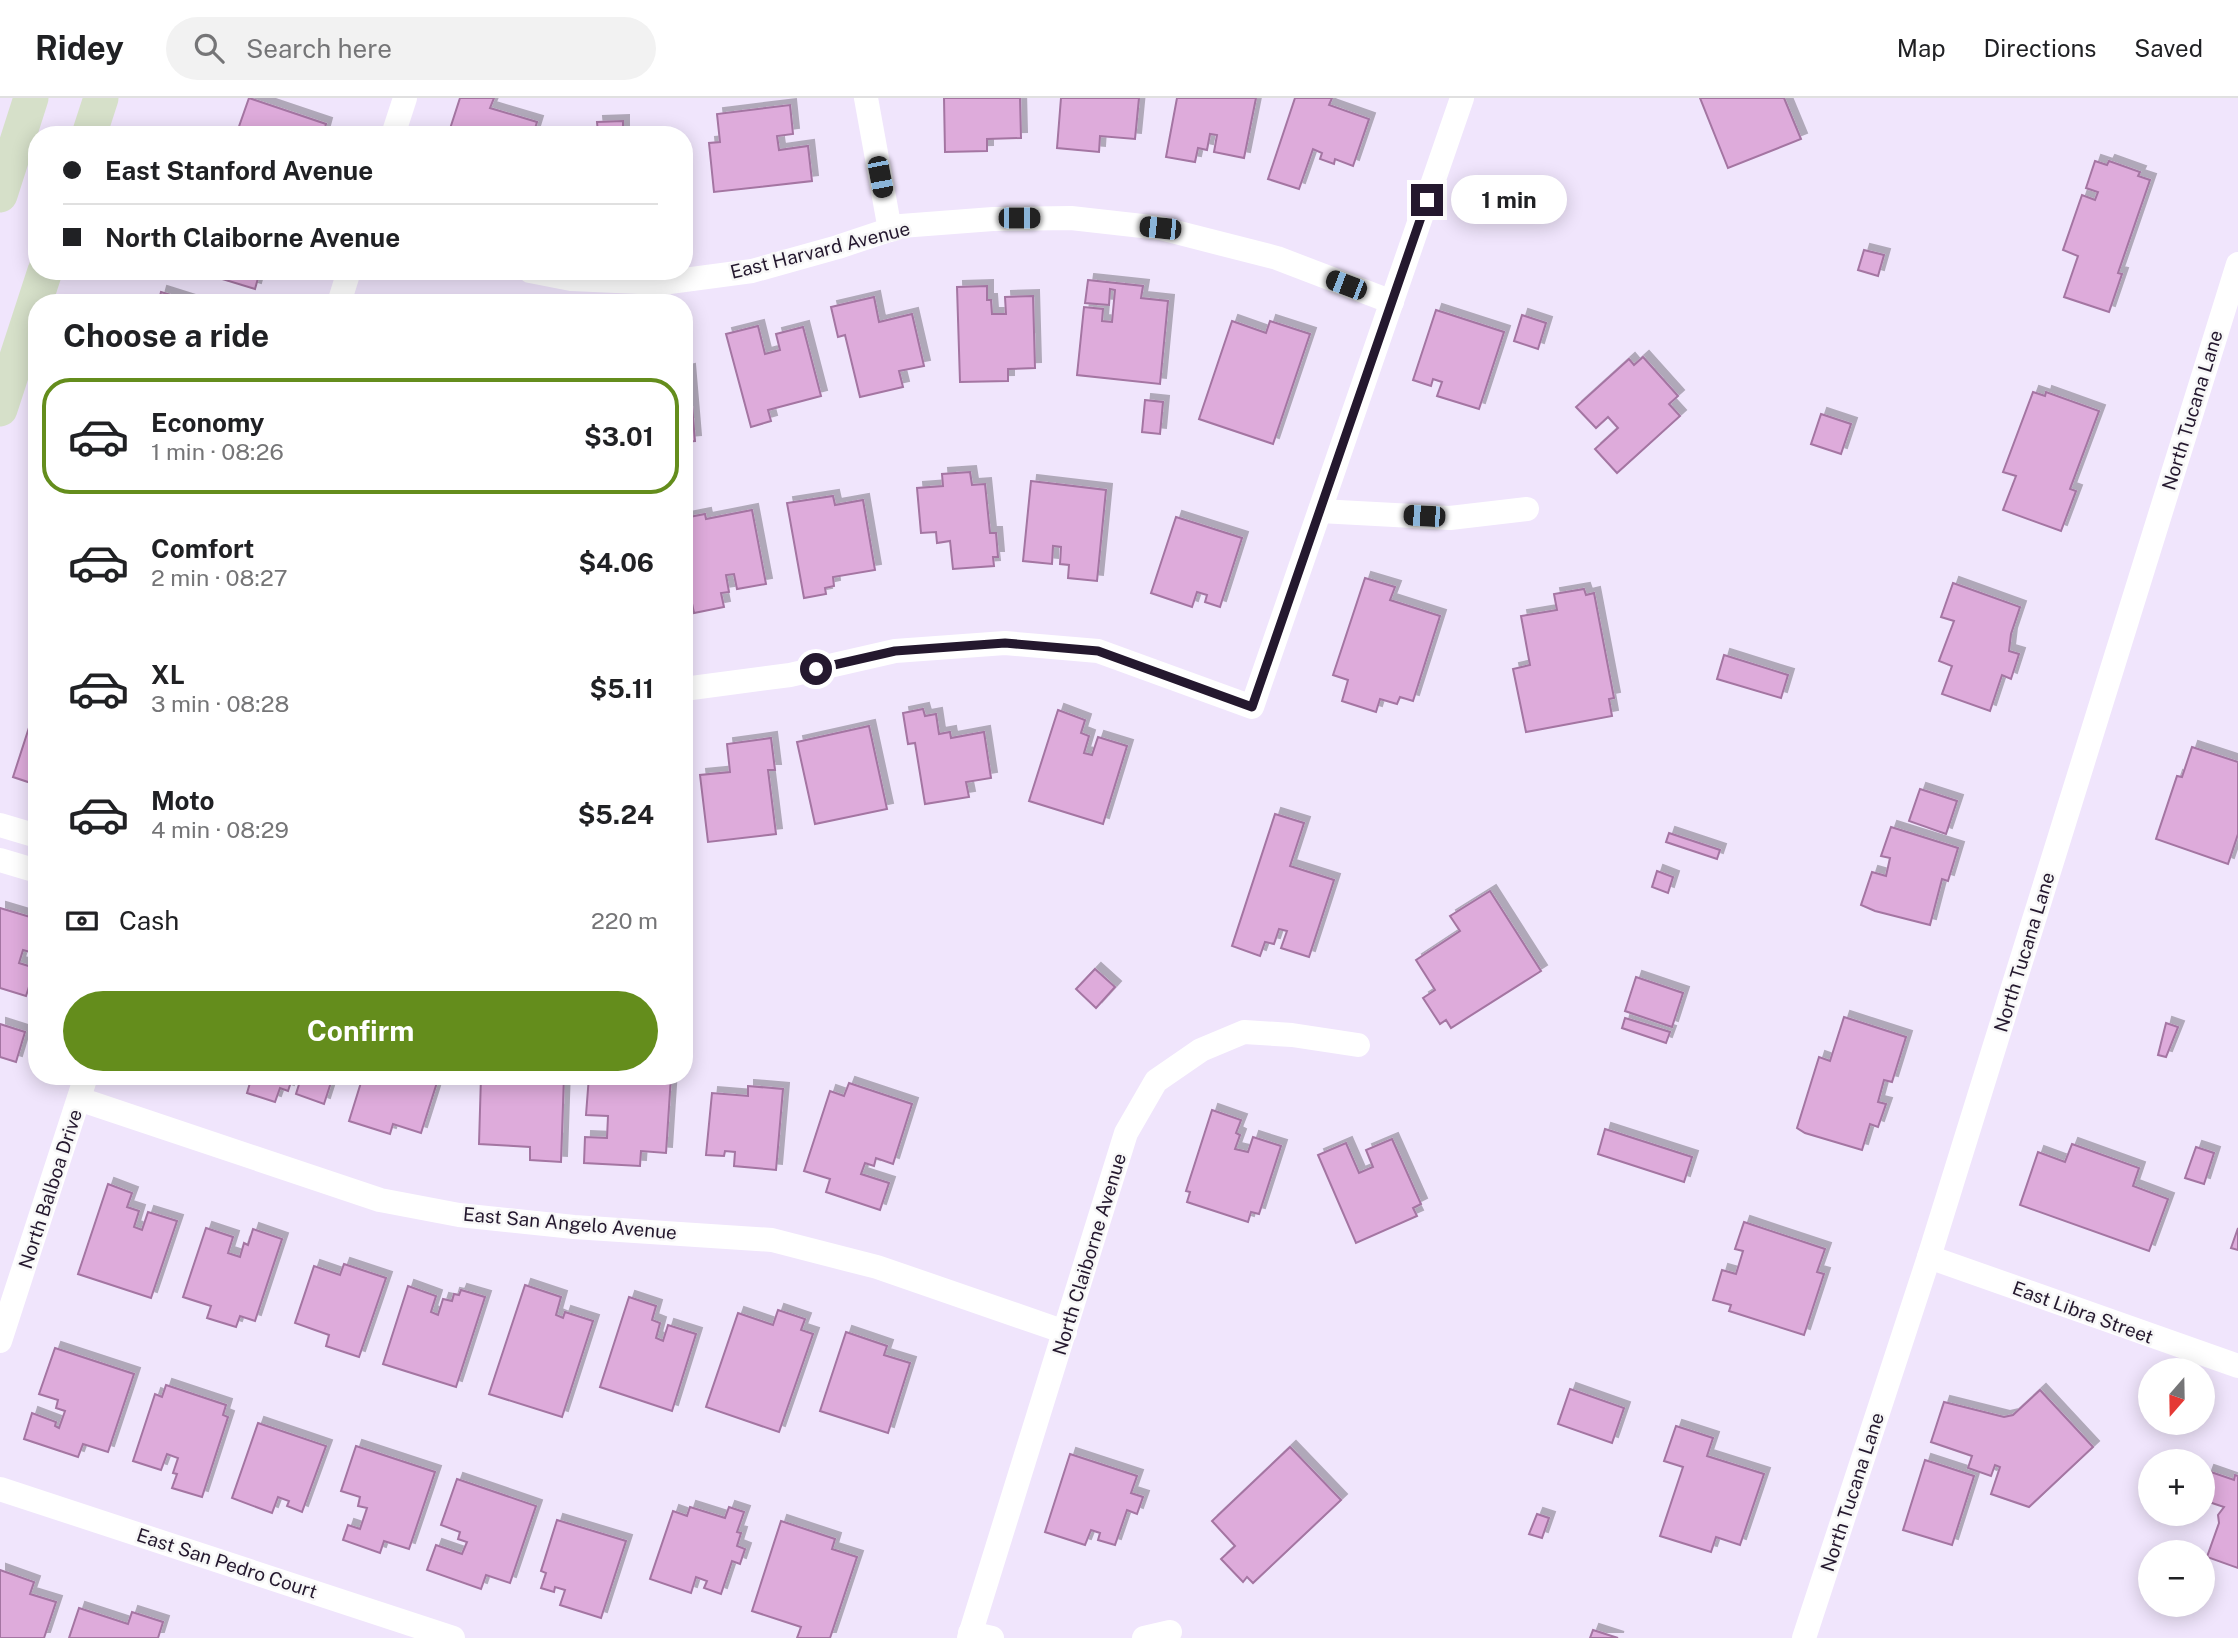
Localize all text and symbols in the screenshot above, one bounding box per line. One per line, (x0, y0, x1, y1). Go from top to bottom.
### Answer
search box (166, 17, 656, 80)
text: Ridey (35, 29, 124, 67)
icon: search (190, 29, 228, 67)
text: Search here (246, 33, 392, 64)
text: Map (1897, 34, 1946, 62)
text: Directions (1984, 34, 2096, 62)
text: Saved (2134, 34, 2203, 62)
car (866, 154, 895, 200)
text: East Stanford Avenue (105, 155, 373, 186)
callout: 1 min (1452, 176, 1567, 224)
route end (1411, 184, 1443, 216)
text: 1 min (1481, 186, 1537, 213)
car (999, 208, 1041, 229)
car (1139, 215, 1182, 241)
street label: East Harvard Avenue (728, 217, 912, 283)
text: North Claiborne Avenue (105, 222, 400, 253)
car (1323, 268, 1370, 302)
text: Choose a ride (63, 317, 269, 354)
street label: North Tucana Lane (2157, 327, 2227, 493)
icon: car (67, 405, 130, 468)
text: Economy (151, 407, 264, 438)
text: $3.01 (584, 421, 654, 452)
text: 1 min · 08:26 (151, 438, 284, 465)
car (1403, 504, 1446, 528)
icon: car (67, 531, 130, 594)
text: Comfort (151, 533, 254, 564)
text: $4.06 (578, 547, 654, 578)
text: 2 min · 08:27 (151, 564, 288, 591)
route start (800, 653, 832, 685)
icon: car (67, 657, 130, 720)
text: XL (151, 659, 185, 690)
text: $5.11 (589, 673, 654, 704)
text: 3 min · 08:28 (151, 690, 289, 717)
icon: car (67, 783, 130, 846)
text: Moto (151, 785, 214, 816)
text: $5.24 (578, 799, 654, 830)
text: 4 min · 08:29 (151, 816, 289, 843)
street label: North Tucana Lane (1989, 869, 2059, 1035)
icon: cash (63, 902, 101, 940)
text: Cash (119, 905, 179, 936)
text: 220 m (591, 907, 658, 934)
button: Confirm (63, 991, 658, 1071)
street label: North Balboa Drive (14, 1106, 86, 1272)
street label: North Claiborne Avenue (1048, 1150, 1130, 1358)
street label: East San Angelo Avenue (462, 1203, 678, 1243)
street label: East Libra Street (2010, 1276, 2156, 1348)
north arrow (2138, 1358, 2216, 1435)
map controls (2138, 1358, 2215, 1617)
street label: North Tucana Lane (1816, 1410, 1888, 1574)
button: + (2138, 1449, 2215, 1526)
street label: East San Pedro Court (134, 1523, 320, 1603)
button: − (2138, 1540, 2215, 1617)

